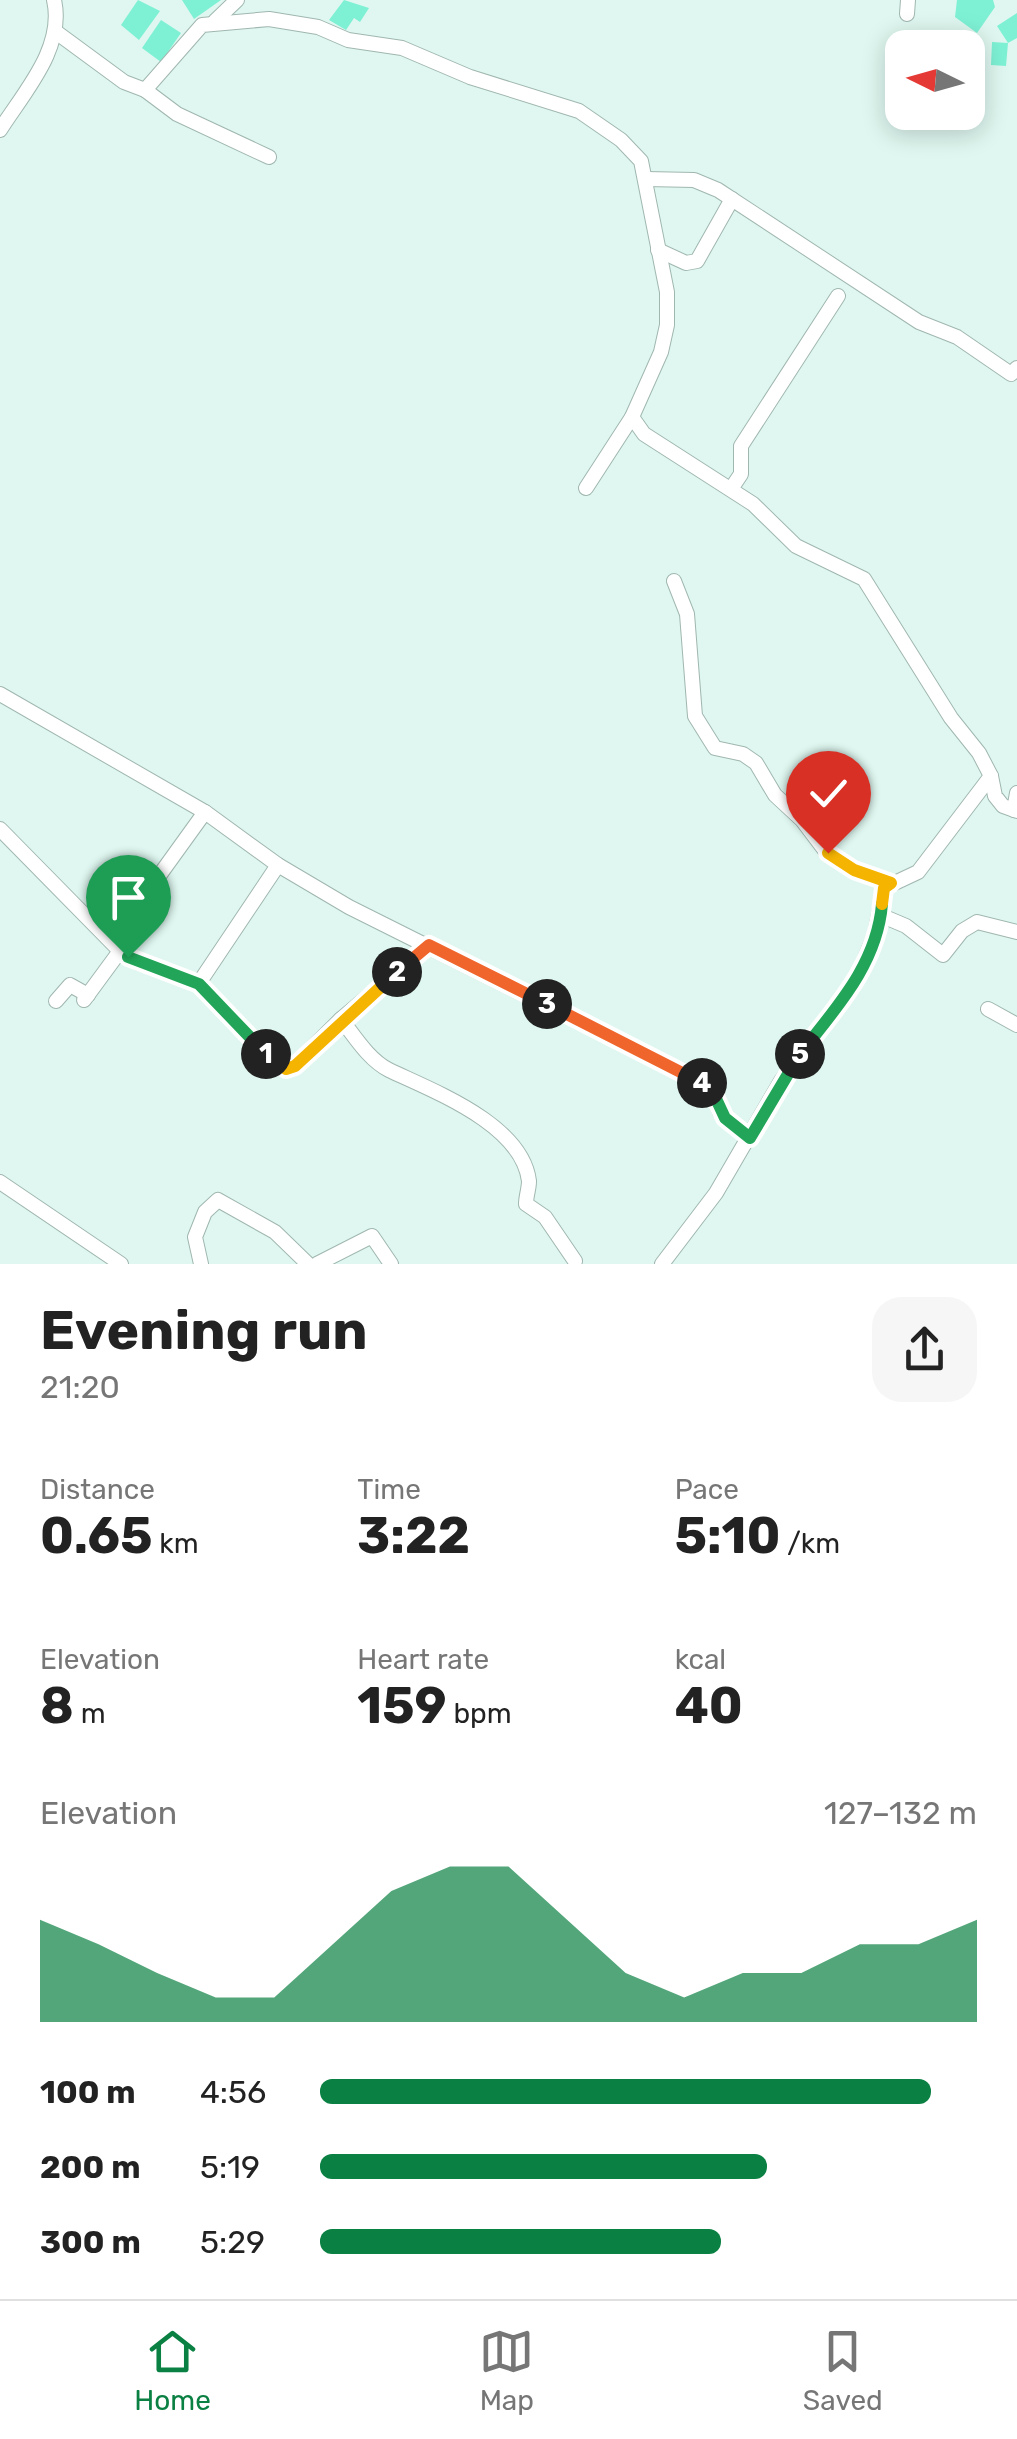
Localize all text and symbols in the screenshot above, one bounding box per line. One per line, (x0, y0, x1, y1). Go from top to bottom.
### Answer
north arrow (885, 30, 985, 130)
map controls (885, 30, 985, 130)
pin (786, 751, 871, 854)
icon: check (801, 766, 856, 821)
pin (86, 855, 171, 958)
icon: arrive (101, 870, 156, 925)
pin: 2 (372, 947, 422, 997)
text: 2 (388, 955, 406, 988)
pin: 3 (522, 979, 572, 1029)
text: 3 (538, 987, 556, 1020)
pin: 1 (241, 1029, 291, 1079)
pin: 5 (775, 1029, 825, 1079)
text: 1 (259, 1037, 273, 1070)
text: 5 (791, 1037, 809, 1070)
pin: 4 (677, 1058, 727, 1108)
text: 4 (692, 1066, 712, 1099)
button: share (872, 1297, 977, 1402)
text: Evening run (40, 1298, 368, 1363)
text: 21:20 (40, 1368, 120, 1406)
text: Distance (40, 1473, 155, 1506)
text: Time (357, 1473, 421, 1506)
text: Pace (675, 1473, 739, 1506)
text: 0.65 (40, 1506, 152, 1566)
text: 3:22 (357, 1506, 470, 1566)
text: 5:10 (675, 1506, 780, 1566)
text: km (152, 1527, 199, 1560)
text: /km (780, 1527, 840, 1560)
text: Elevation (40, 1643, 160, 1676)
text: Heart rate (357, 1643, 489, 1676)
text: kcal (675, 1643, 726, 1676)
text: 8 (40, 1676, 74, 1736)
text: 159 (357, 1676, 447, 1736)
text: 40 (675, 1676, 743, 1736)
text: m (74, 1697, 106, 1730)
text: bpm (447, 1697, 512, 1730)
text: Elevation (40, 1794, 177, 1832)
text: 127–132 m (824, 1794, 977, 1832)
text: 100 m (40, 2073, 136, 2111)
text: 4:56 (200, 2073, 266, 2111)
text: 200 m (40, 2148, 140, 2186)
text: 5:19 (200, 2148, 260, 2186)
text: 300 m (40, 2223, 141, 2261)
text: 5:29 (200, 2223, 265, 2261)
tab: Home (134, 2324, 211, 2417)
tab: Map (479, 2324, 534, 2417)
tab: Saved (803, 2324, 883, 2417)

